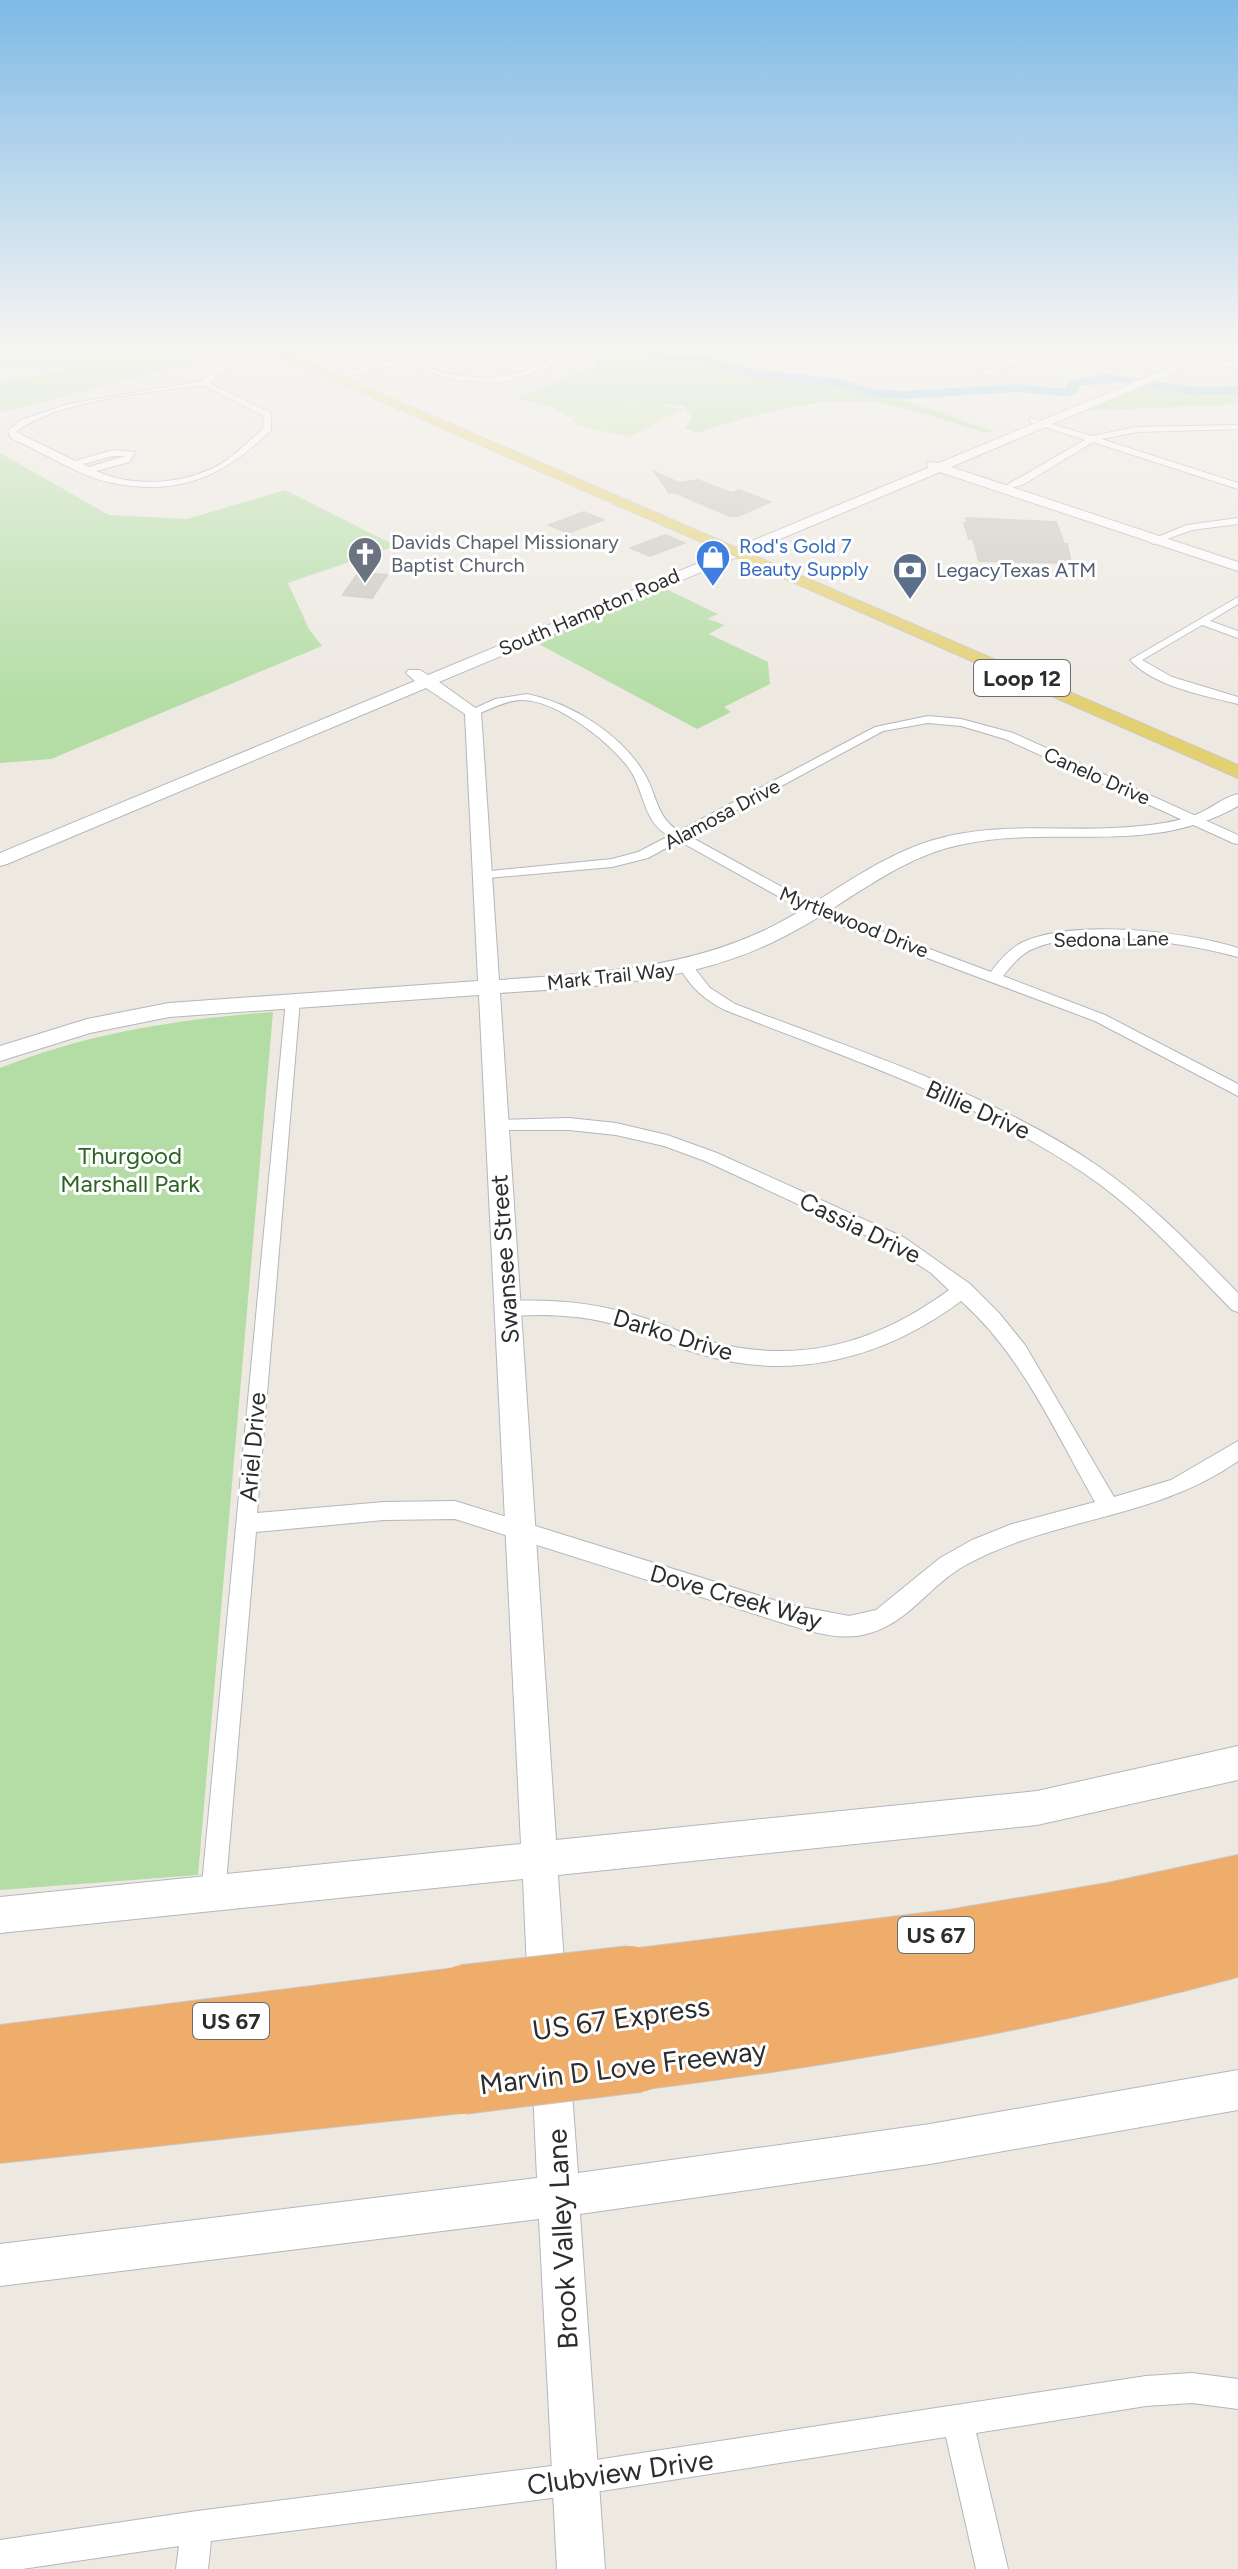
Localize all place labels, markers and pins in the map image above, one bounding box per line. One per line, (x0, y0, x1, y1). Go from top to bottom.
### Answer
place label: Davids Chapel Missionary Baptist Church (391, 530, 619, 577)
place label: Rod's Gold 7 Beauty Supply (739, 534, 869, 581)
church icon: Davids Chapel Missionary Baptist Church (346, 535, 384, 585)
shop icon: Rod's Gold 7 Beauty Supply (694, 538, 732, 588)
bank icon: LegacyTexas ATM (891, 551, 929, 601)
place label: LegacyTexas ATM (936, 558, 1096, 582)

